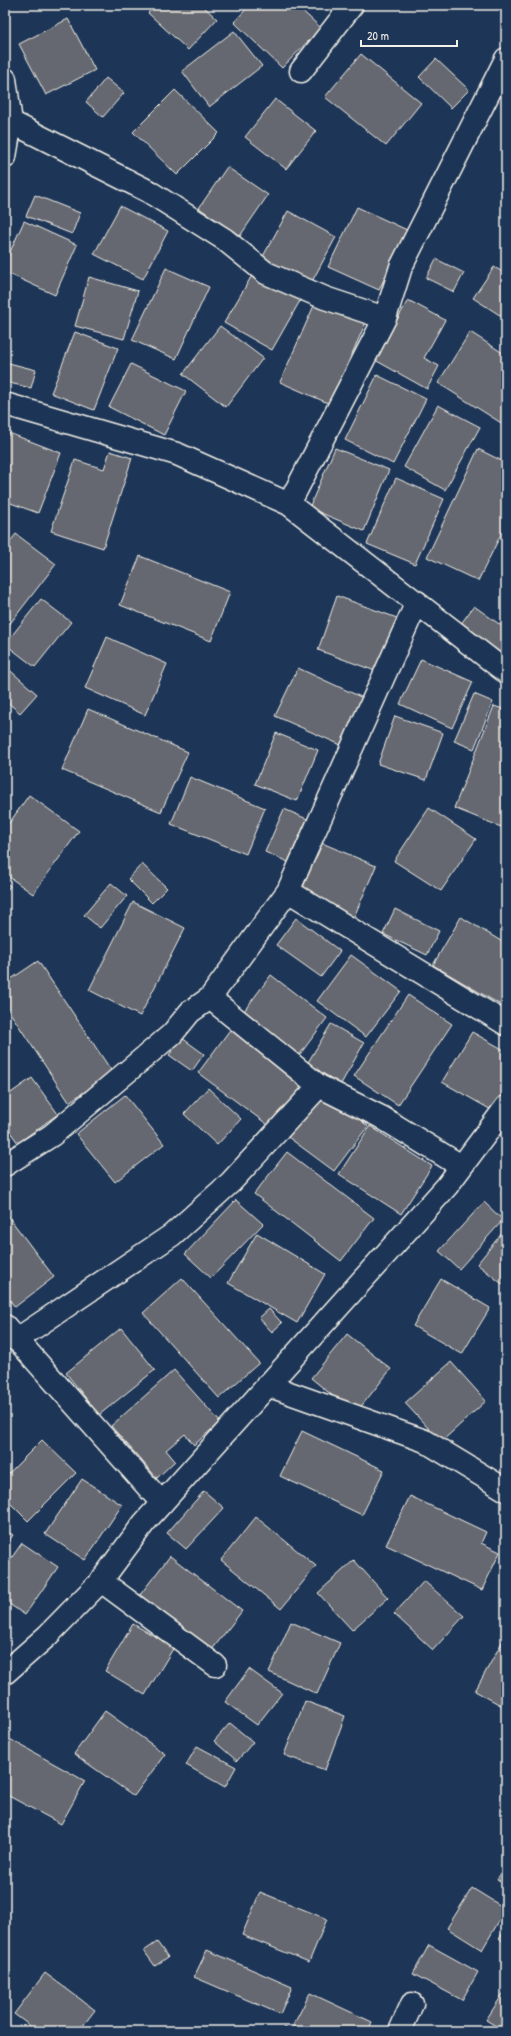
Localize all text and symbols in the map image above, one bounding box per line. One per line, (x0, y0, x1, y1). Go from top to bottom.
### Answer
scale bar (361, 22, 457, 48)
text: 20 m (367, 27, 389, 44)

